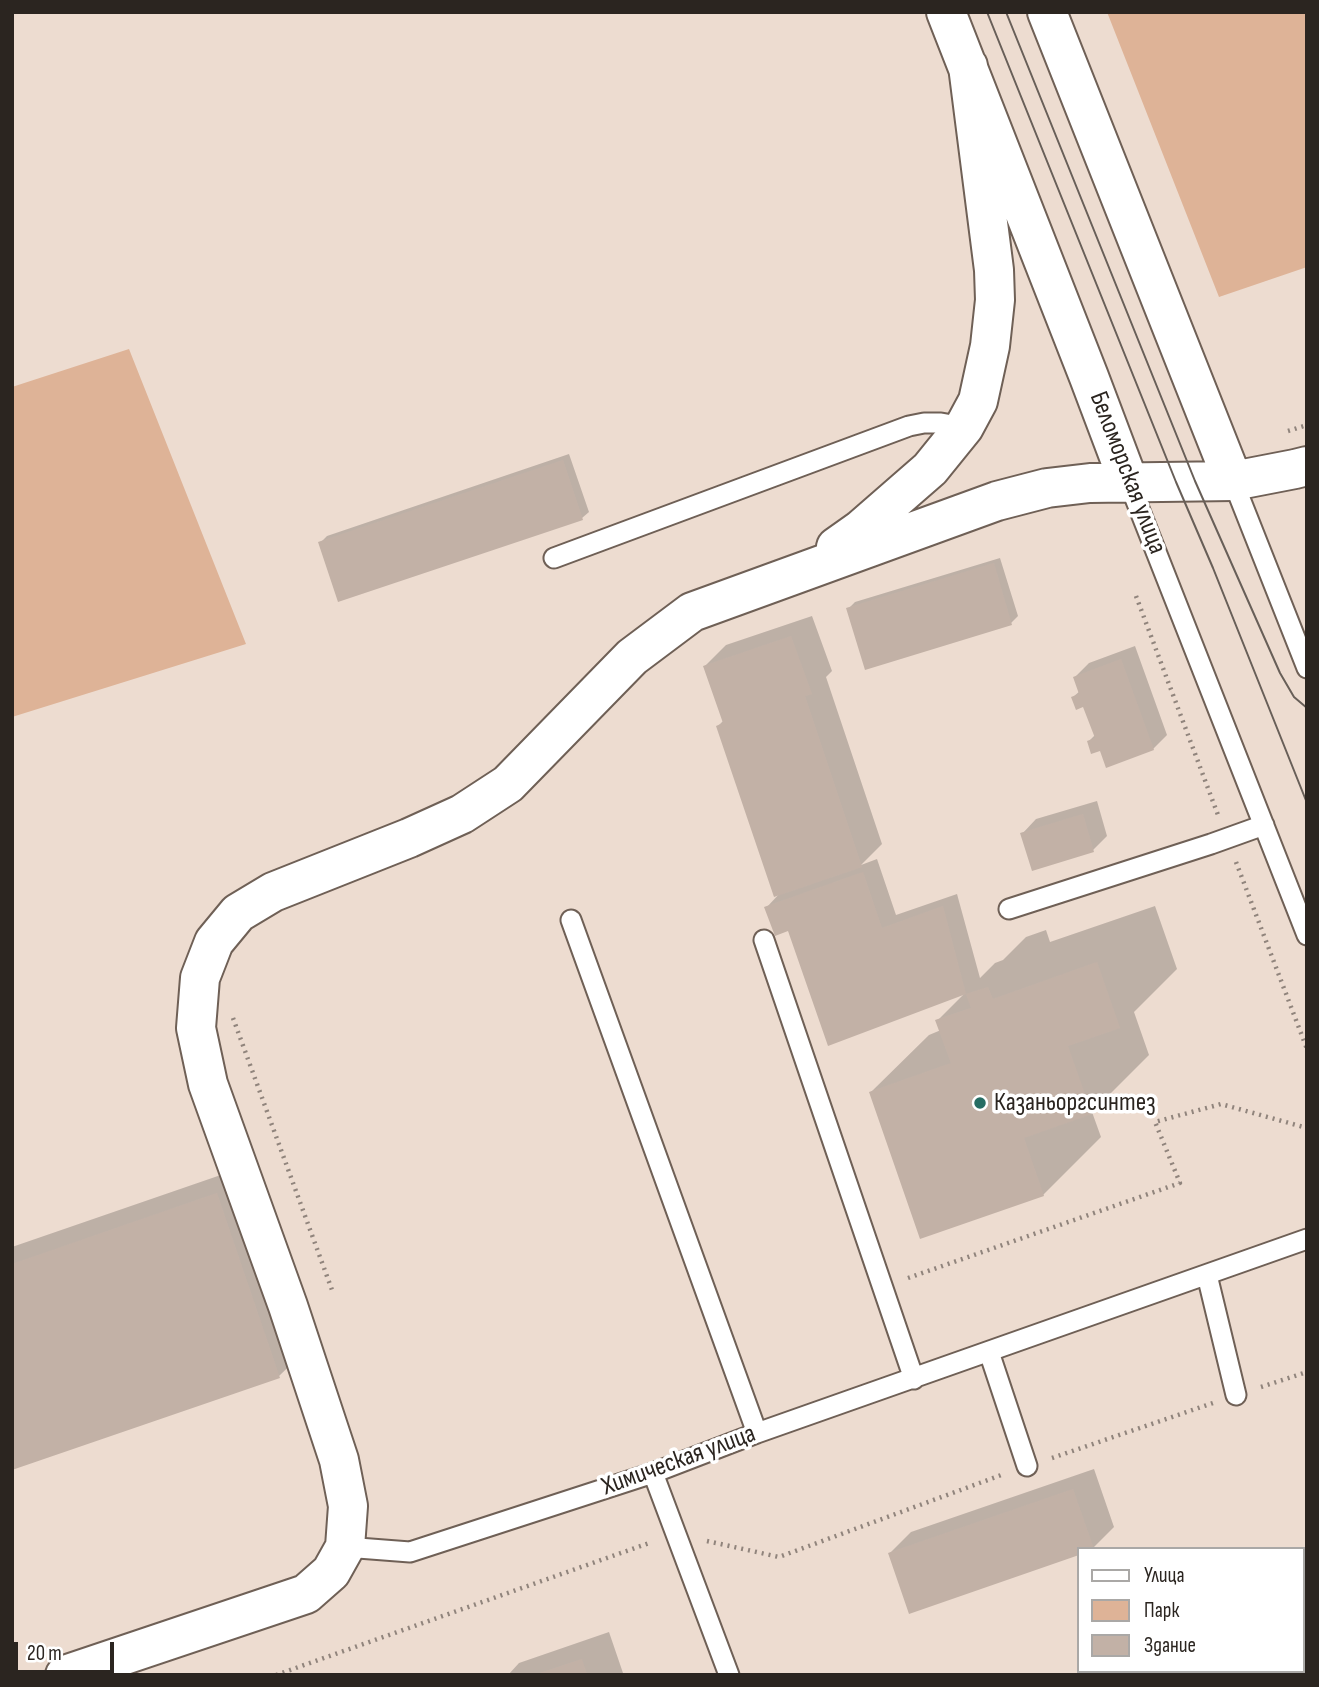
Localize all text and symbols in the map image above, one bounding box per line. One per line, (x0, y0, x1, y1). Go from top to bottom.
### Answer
street label: Беломорская улица (1082, 387, 1172, 559)
place label: Казаньоргсинтез (994, 1087, 1156, 1119)
marker: Казаньоргсинтез (972, 1095, 988, 1111)
street label: Химическая улица (598, 1419, 760, 1503)
legend (1078, 1547, 1305, 1673)
text: Улица (1144, 1563, 1185, 1588)
text: Парк (1144, 1598, 1179, 1623)
scale bar (18, 1628, 117, 1672)
text: Здание (1144, 1633, 1196, 1658)
text: 20 m (27, 1641, 62, 1666)

